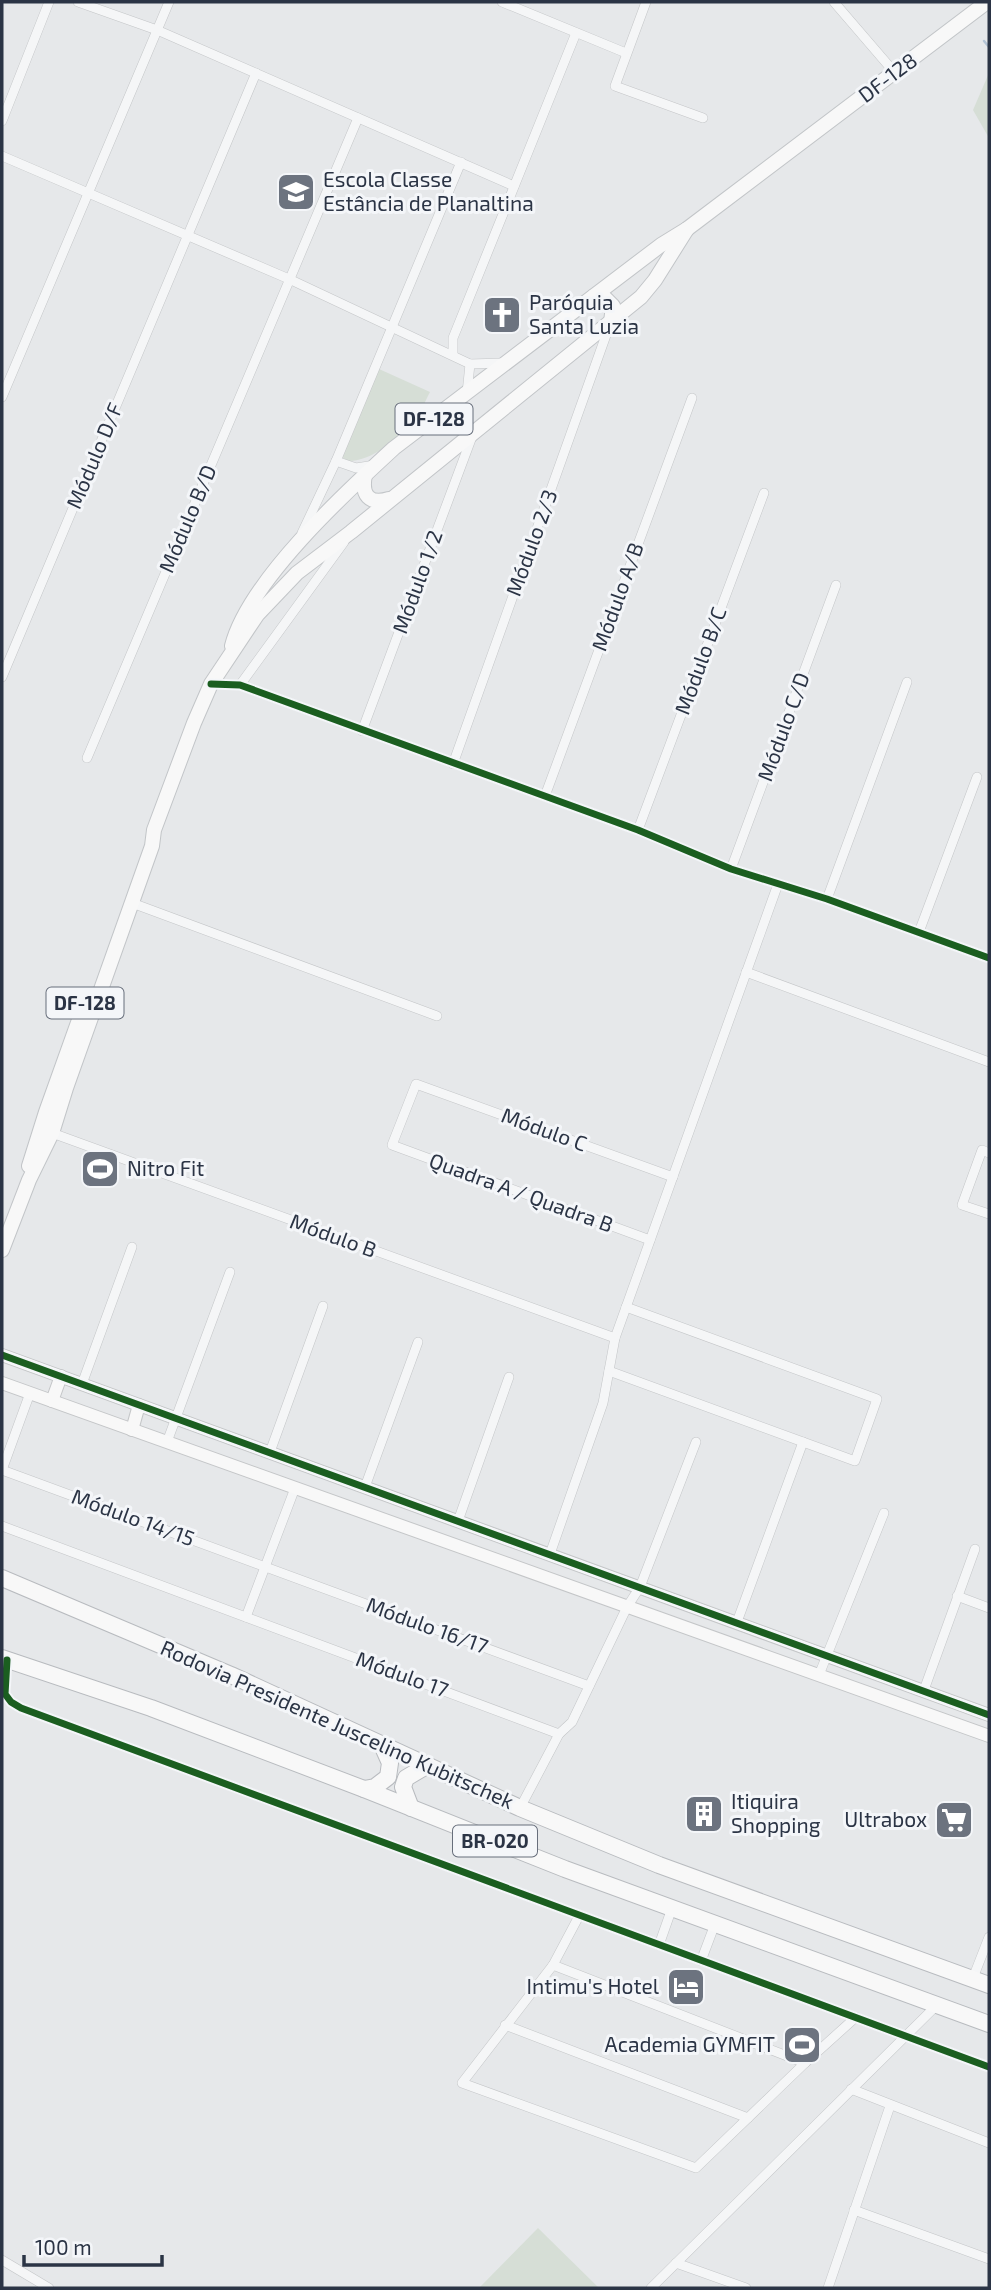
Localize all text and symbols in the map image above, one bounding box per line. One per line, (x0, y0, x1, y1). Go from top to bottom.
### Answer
street label: DF-128 (853, 47, 921, 107)
place label: Escola Classe Estância de Planaltina (323, 166, 534, 215)
school or university icon: Escola Classe Estância de Planaltina (275, 171, 317, 213)
place label: Paróquia Santa Luzia (529, 289, 639, 338)
church icon: Paróquia Santa Luzia (481, 294, 523, 336)
street label: Módulo D/F (60, 399, 127, 512)
road number: DF-128 (396, 404, 472, 434)
street label: Módulo B/D (153, 461, 221, 576)
street label: Módulo 2/3 (500, 486, 561, 599)
street label: Módulo 1/2 (386, 526, 447, 637)
street label: Módulo A/B (585, 539, 648, 654)
street label: Módulo B/C (669, 603, 731, 718)
street label: Módulo C/D (751, 669, 814, 784)
road number: DF-128 (46, 987, 124, 1018)
street label: Módulo C (498, 1102, 591, 1156)
street label: Quadra A / Quadra B (426, 1147, 617, 1237)
sports icon: Nitro Fit (79, 1148, 121, 1190)
place label: Nitro Fit (127, 1155, 204, 1180)
street label: Módulo B (287, 1207, 380, 1262)
street label: Módulo 14/15 (69, 1483, 198, 1550)
street label: Módulo 16/17 (363, 1591, 492, 1658)
street label: Rodovia Presidente Juscelino Kubitschek (157, 1634, 518, 1813)
street label: Módulo 17 (353, 1645, 452, 1702)
place label: Itiquira Shopping (731, 1788, 821, 1837)
building icon: Itiquira Shopping (683, 1793, 725, 1835)
supermarket icon: Ultrabox (933, 1799, 975, 1841)
place label: Ultrabox (844, 1806, 927, 1831)
road number: BR-020 (453, 1826, 537, 1856)
hotel icon: Intimu's Hotel (665, 1966, 707, 2008)
place label: Intimu's Hotel (527, 1973, 660, 1998)
sports icon: Academia GYMFIT (781, 2024, 823, 2066)
place label: Academia GYMFIT (605, 2031, 775, 2056)
scale bar (24, 2224, 163, 2268)
text: 100 m (35, 2234, 92, 2259)

